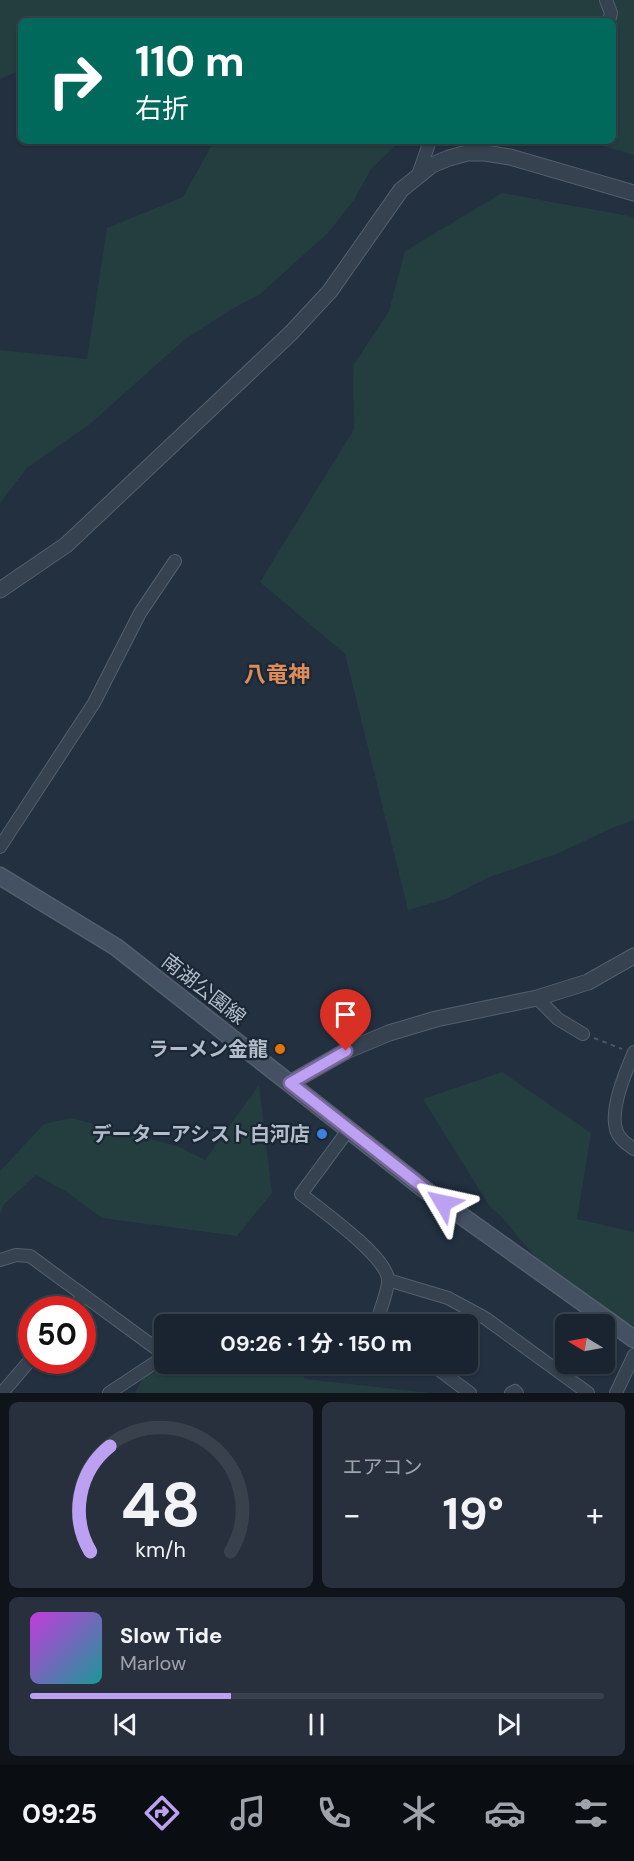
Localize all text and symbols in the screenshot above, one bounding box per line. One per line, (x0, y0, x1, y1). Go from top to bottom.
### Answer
text: 110 m (135, 34, 245, 89)
icon: right (36, 42, 114, 120)
text: 右折 (135, 91, 189, 126)
district label: 八竜神 (244, 660, 310, 689)
street label: 南湖公園線 (157, 948, 251, 1030)
pin (320, 989, 371, 1051)
icon: arrive (329, 998, 362, 1031)
place label: ラーメン金龍 (149, 1036, 268, 1062)
marker: ラーメン金龍 (273, 1042, 287, 1056)
place label: データーアシスト白河店 (92, 1121, 310, 1147)
marker: データーアシスト白河店 (315, 1127, 329, 1141)
position arrow (411, 1171, 475, 1235)
speed limit sign: 50 (18, 1296, 96, 1374)
north arrow (555, 1314, 615, 1374)
map controls (555, 1314, 615, 1374)
text: 09:26 · 1 分 · 150 m (220, 1329, 412, 1358)
text: エアコン (343, 1454, 423, 1480)
text: 48 (121, 1464, 201, 1545)
text: 19° (443, 1484, 504, 1543)
text: − (343, 1493, 361, 1536)
text: + (586, 1493, 604, 1536)
text: km/h (135, 1536, 186, 1564)
text: Slow Tide (120, 1621, 222, 1650)
text: Marlow (120, 1650, 186, 1676)
icon: previous (109, 1708, 142, 1741)
icon: pause (300, 1708, 333, 1741)
icon: next (492, 1708, 525, 1741)
icon: directions (141, 1792, 183, 1834)
icon: music (227, 1792, 269, 1834)
icon: phone (313, 1792, 355, 1834)
icon: climate (398, 1792, 440, 1834)
icon: car (484, 1792, 526, 1834)
icon: filters (570, 1792, 612, 1834)
text: 09:25 (22, 1796, 97, 1831)

